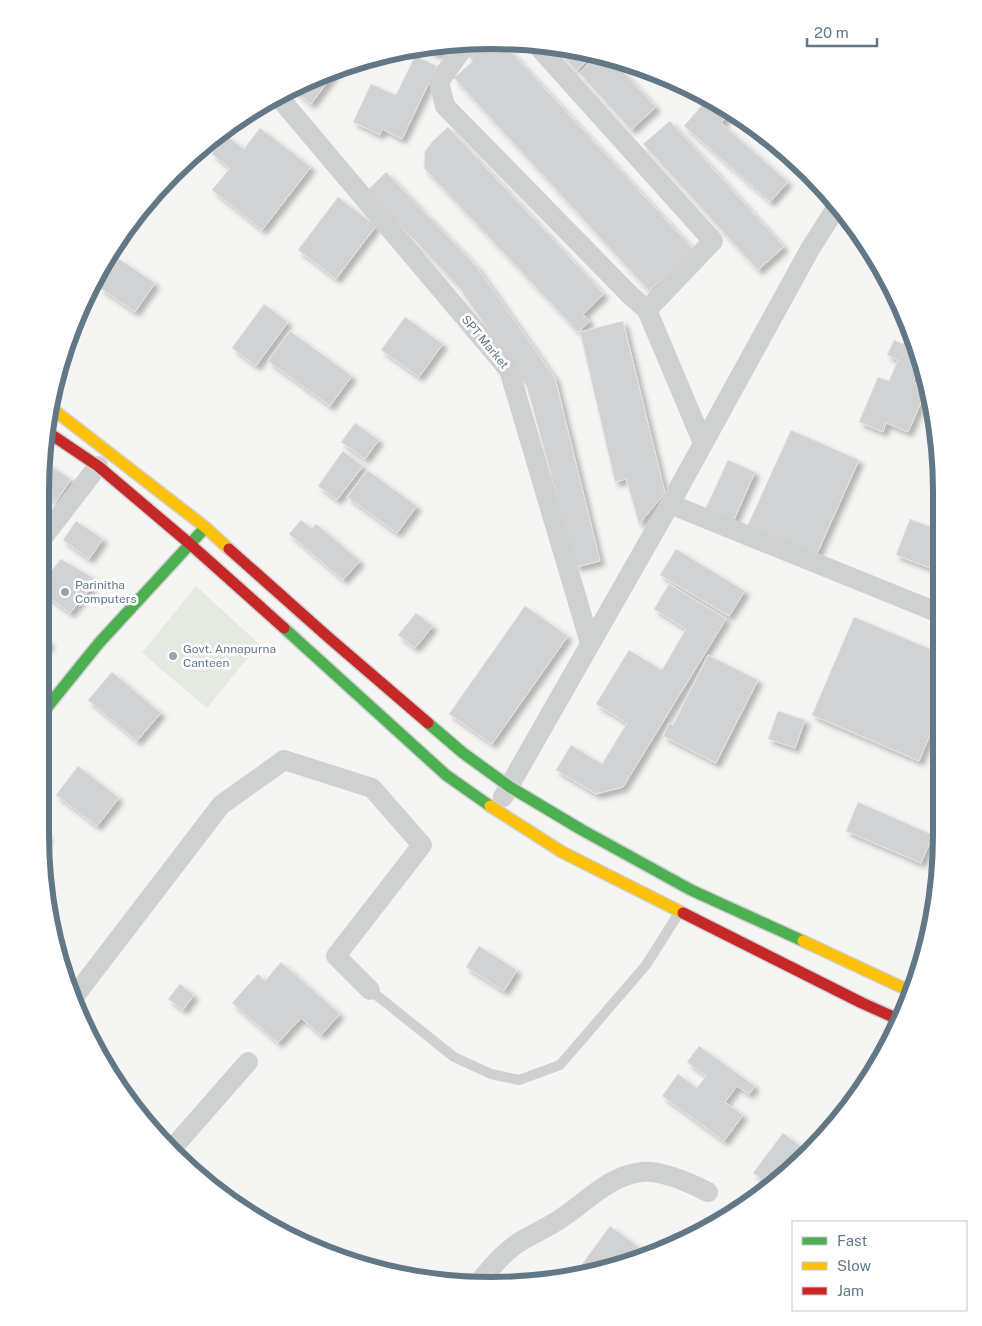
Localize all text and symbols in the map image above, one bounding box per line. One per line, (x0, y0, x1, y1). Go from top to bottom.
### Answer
scale bar (807, 15, 877, 47)
text: 20 m (814, 24, 849, 41)
street label: SPT Market (459, 313, 512, 372)
place label: Parinitha Computers (75, 578, 137, 606)
marker: Parinitha Computers (59, 586, 71, 598)
place label: Govt. Annapurna Canteen (183, 642, 276, 670)
marker: Govt. Annapurna Canteen (167, 650, 179, 662)
legend (792, 1221, 967, 1311)
text: Fast (837, 1232, 867, 1249)
text: Slow (837, 1257, 872, 1274)
text: Jam (837, 1282, 864, 1299)

